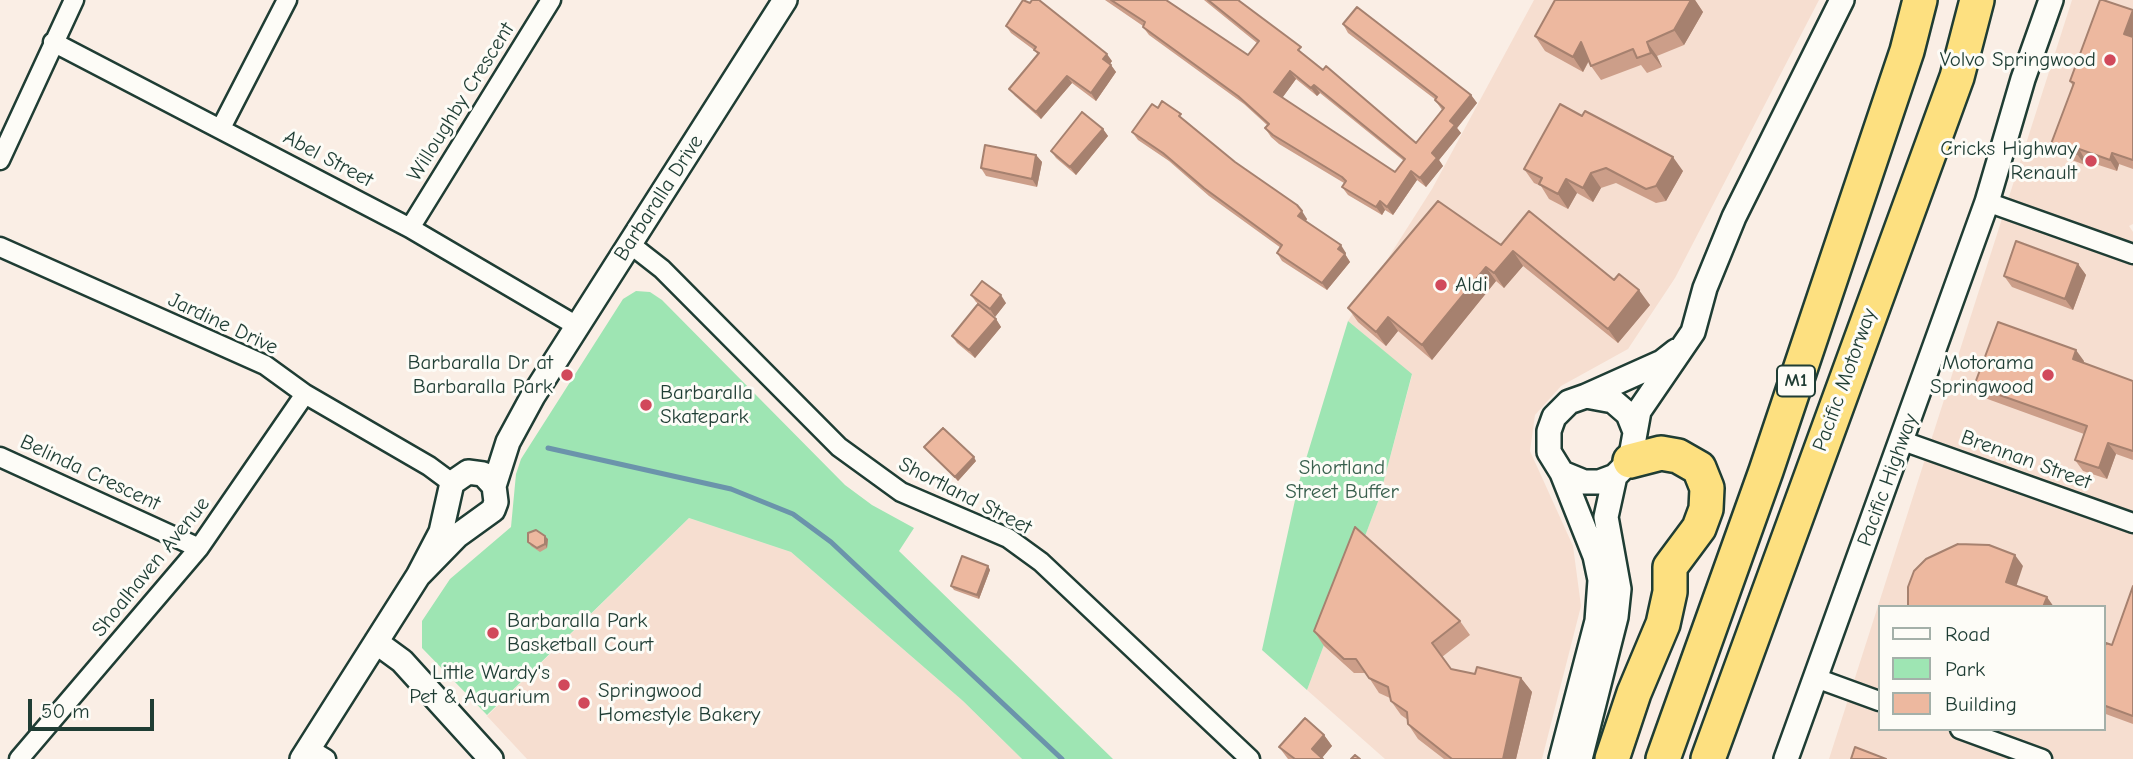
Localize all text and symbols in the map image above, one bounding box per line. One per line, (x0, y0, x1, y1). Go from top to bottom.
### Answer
street label: Willoughby Crescent (402, 18, 520, 186)
place label: Volvo Springwood (1940, 47, 2096, 73)
marker: Volvo Springwood (2102, 52, 2118, 68)
street label: Abel Street (279, 125, 377, 193)
street label: Barbaralla Drive (609, 130, 709, 266)
place label: Cricks Highway Renault (1940, 136, 2077, 186)
marker: Cricks Highway Renault (2083, 153, 2099, 169)
place label: Aldi (1455, 272, 1488, 298)
marker: Aldi (1433, 277, 1449, 293)
street label: Jardine Drive (164, 288, 282, 360)
street label: Pacific Motorway (1807, 305, 1883, 455)
place label: Barbaralla Dr at Barbaralla Park (408, 350, 553, 400)
place label: Motorama Springwood (1930, 350, 2034, 400)
road number: M1 (1777, 366, 1815, 396)
marker: Barbaralla Dr at Barbaralla Park (559, 367, 575, 383)
marker: Motorama Springwood (2040, 367, 2056, 383)
place label: Barbaralla Skatepark (660, 380, 753, 430)
marker: Barbaralla Skatepark (638, 397, 654, 413)
street label: Pacific Highway (1852, 410, 1924, 550)
street label: Brennan Street (1957, 425, 2095, 495)
street label: Belinda Crescent (16, 430, 164, 516)
street label: Shortland Street (894, 452, 1036, 540)
park label: Shortland Street Buffer (1285, 455, 1399, 505)
street label: Shoalhaven Avenue (87, 492, 215, 642)
legend (1878, 605, 2105, 731)
place label: Barbaralla Park Basketball Court (507, 608, 653, 658)
text: Road (1945, 622, 1990, 646)
marker: Barbaralla Park Basketball Court (485, 625, 501, 641)
text: Park (1945, 657, 1985, 681)
place label: Little Wardy's Pet & Aquarium (409, 660, 550, 710)
marker: Little Wardy's Pet & Aquarium (556, 677, 572, 693)
place label: Springwood Homestyle Bakery (598, 678, 760, 728)
scale bar (32, 686, 158, 730)
text: Building (1945, 692, 2017, 716)
marker: Springwood Homestyle Bakery (576, 695, 592, 711)
text: 50 m (41, 699, 90, 723)

